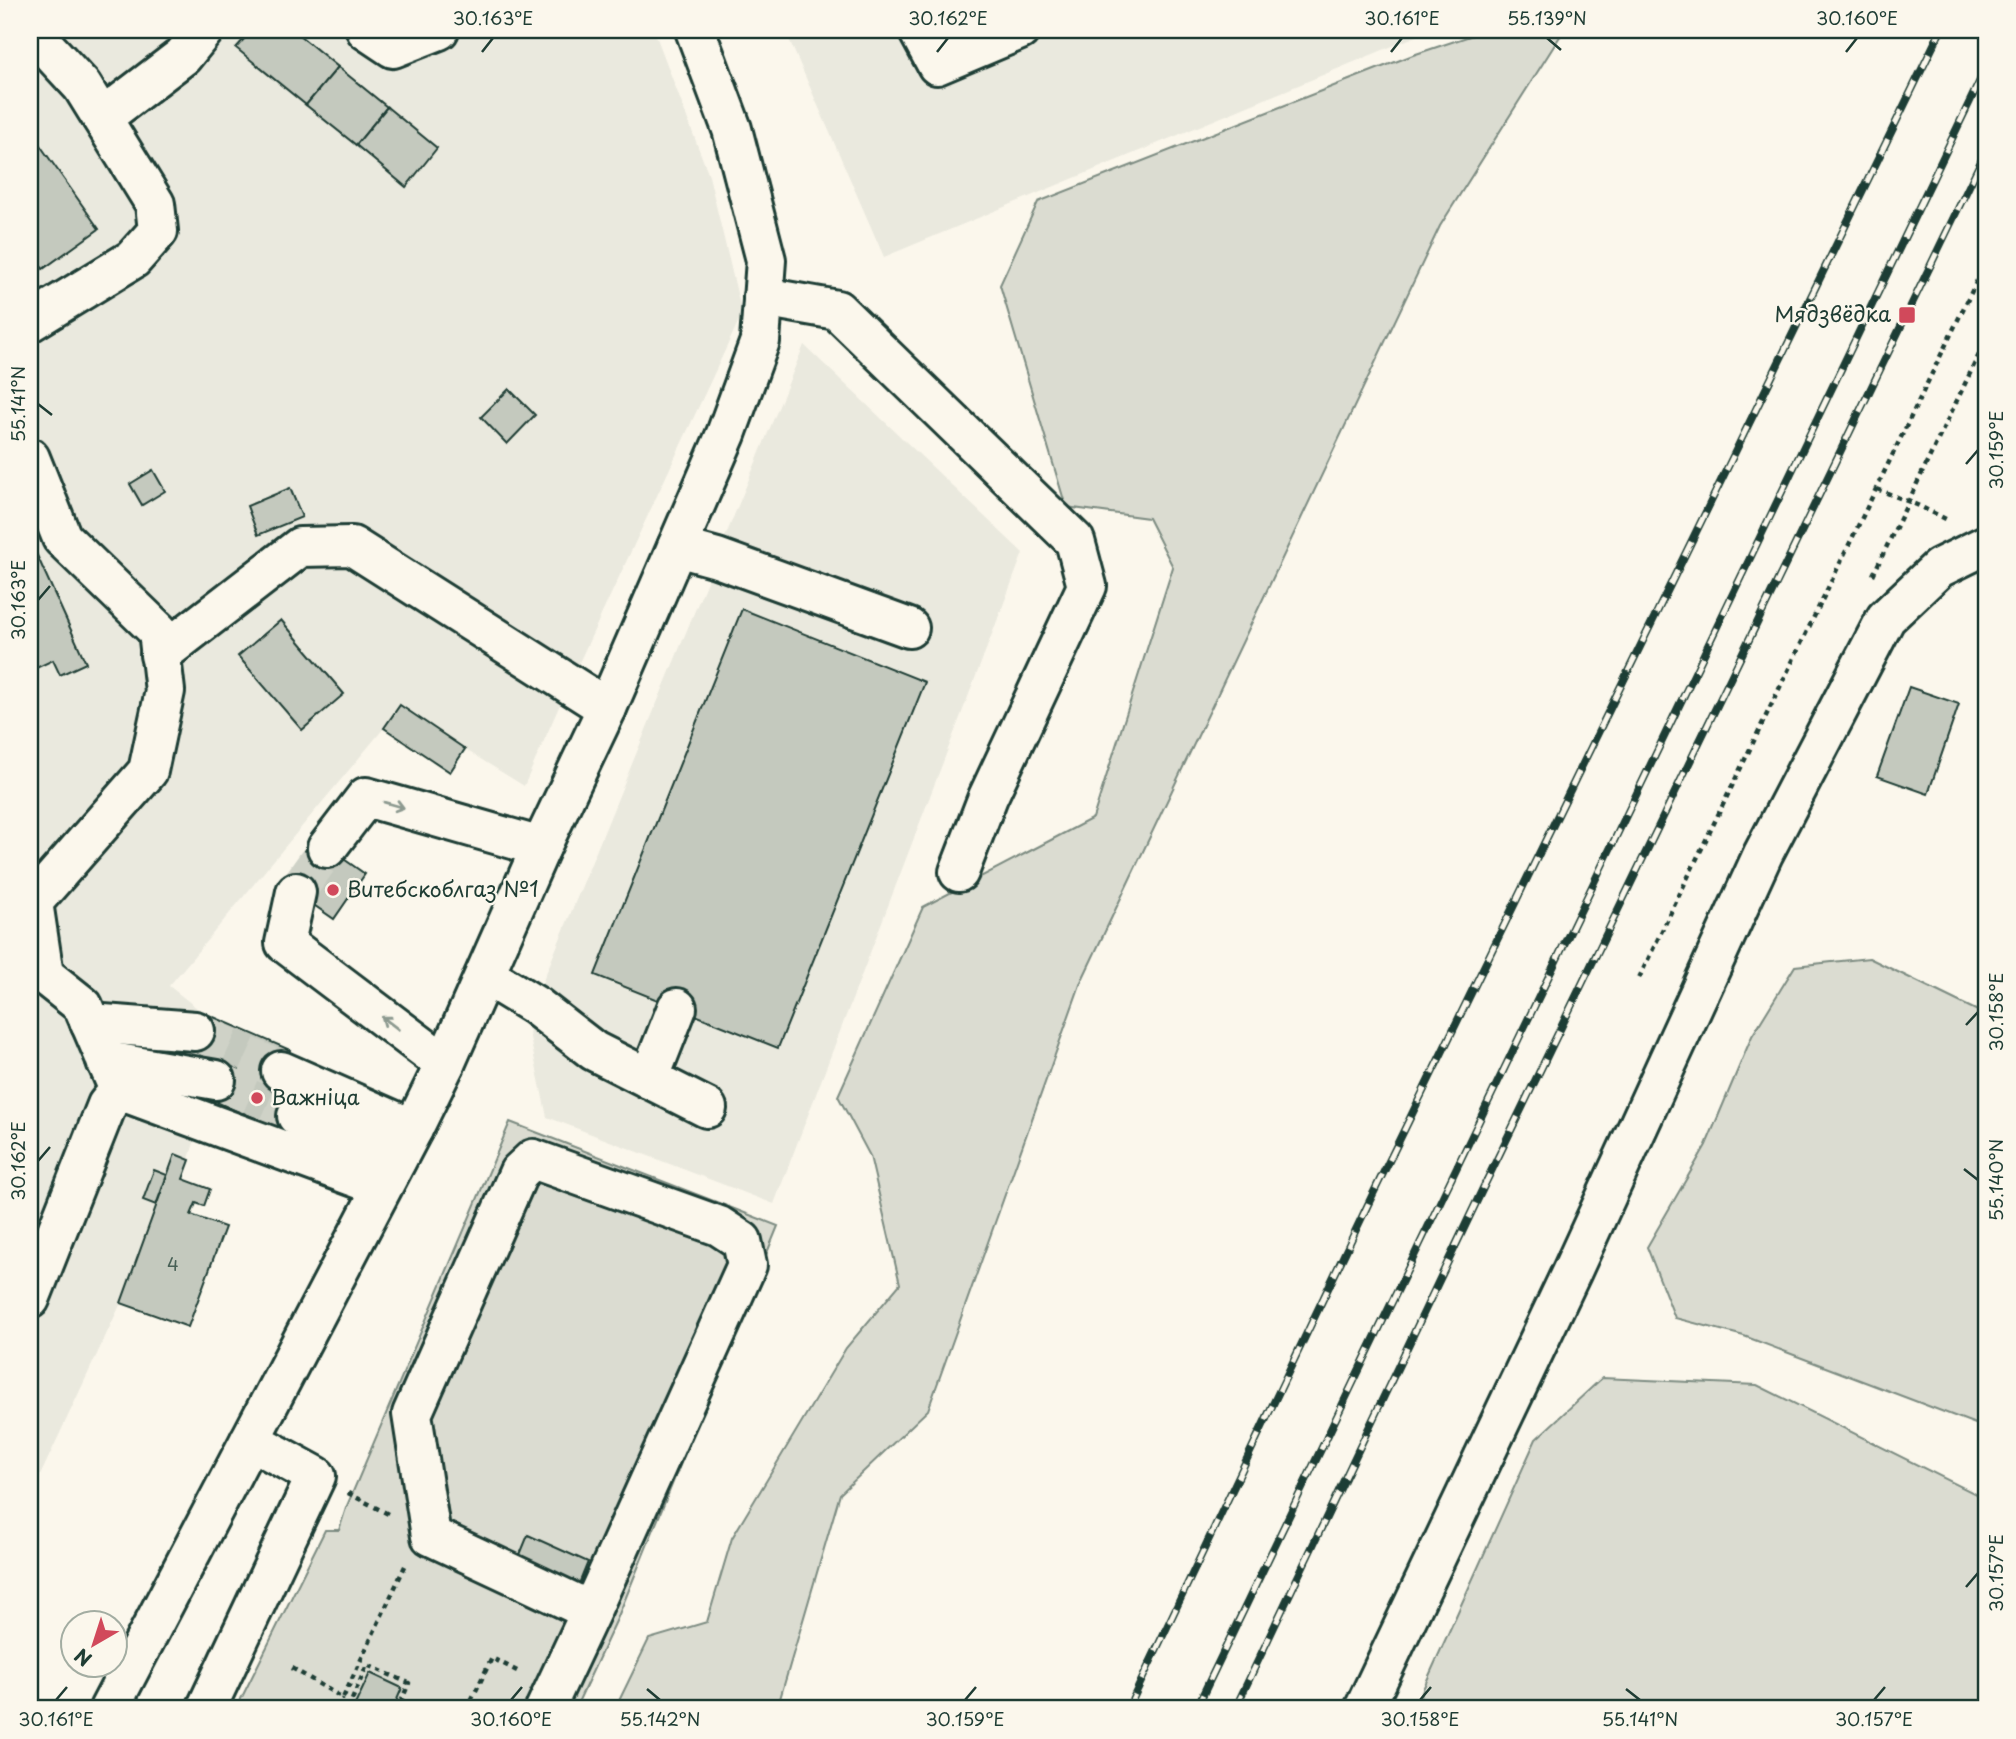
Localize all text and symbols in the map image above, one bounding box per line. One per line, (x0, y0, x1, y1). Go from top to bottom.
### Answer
text: 30.163°E (453, 4, 533, 31)
text: 30.162°E (908, 4, 988, 31)
text: 30.161°E (1364, 4, 1440, 31)
text: 55.139°N (1507, 4, 1587, 31)
text: 30.160°E (1816, 4, 1898, 31)
place label: Мядзвёдка (1775, 297, 1891, 329)
marker: Мядзвёдка (1897, 305, 1917, 325)
text: 55.141°N (4, 366, 31, 442)
text: 30.159°E (1982, 410, 2009, 490)
text: 30.163°E (4, 560, 31, 640)
one-way arrow (383, 800, 405, 813)
place label: Витебскоблгаз №1 (347, 872, 539, 904)
marker: Витебскоблгаз №1 (325, 882, 341, 898)
text: 30.158°E (1982, 972, 2009, 1052)
one-way arrow (381, 1015, 400, 1030)
place label: Важніца (271, 1080, 360, 1112)
marker: Важніца (249, 1090, 265, 1106)
text: 30.162°E (4, 1121, 31, 1201)
text: 55.140°N (1982, 1139, 2009, 1221)
house number: 4 (167, 1250, 179, 1277)
text: 30.157°E (1982, 1534, 2009, 1612)
north arrow (60, 1610, 130, 1680)
text: N (68, 1642, 97, 1674)
text: 30.161°E (18, 1705, 94, 1732)
text: 30.160°E (470, 1705, 552, 1732)
text: 55.142°N (619, 1705, 701, 1732)
text: 30.159°E (925, 1705, 1005, 1732)
text: 30.158°E (1380, 1705, 1460, 1732)
text: 55.141°N (1602, 1705, 1678, 1732)
text: 30.157°E (1835, 1705, 1913, 1732)

